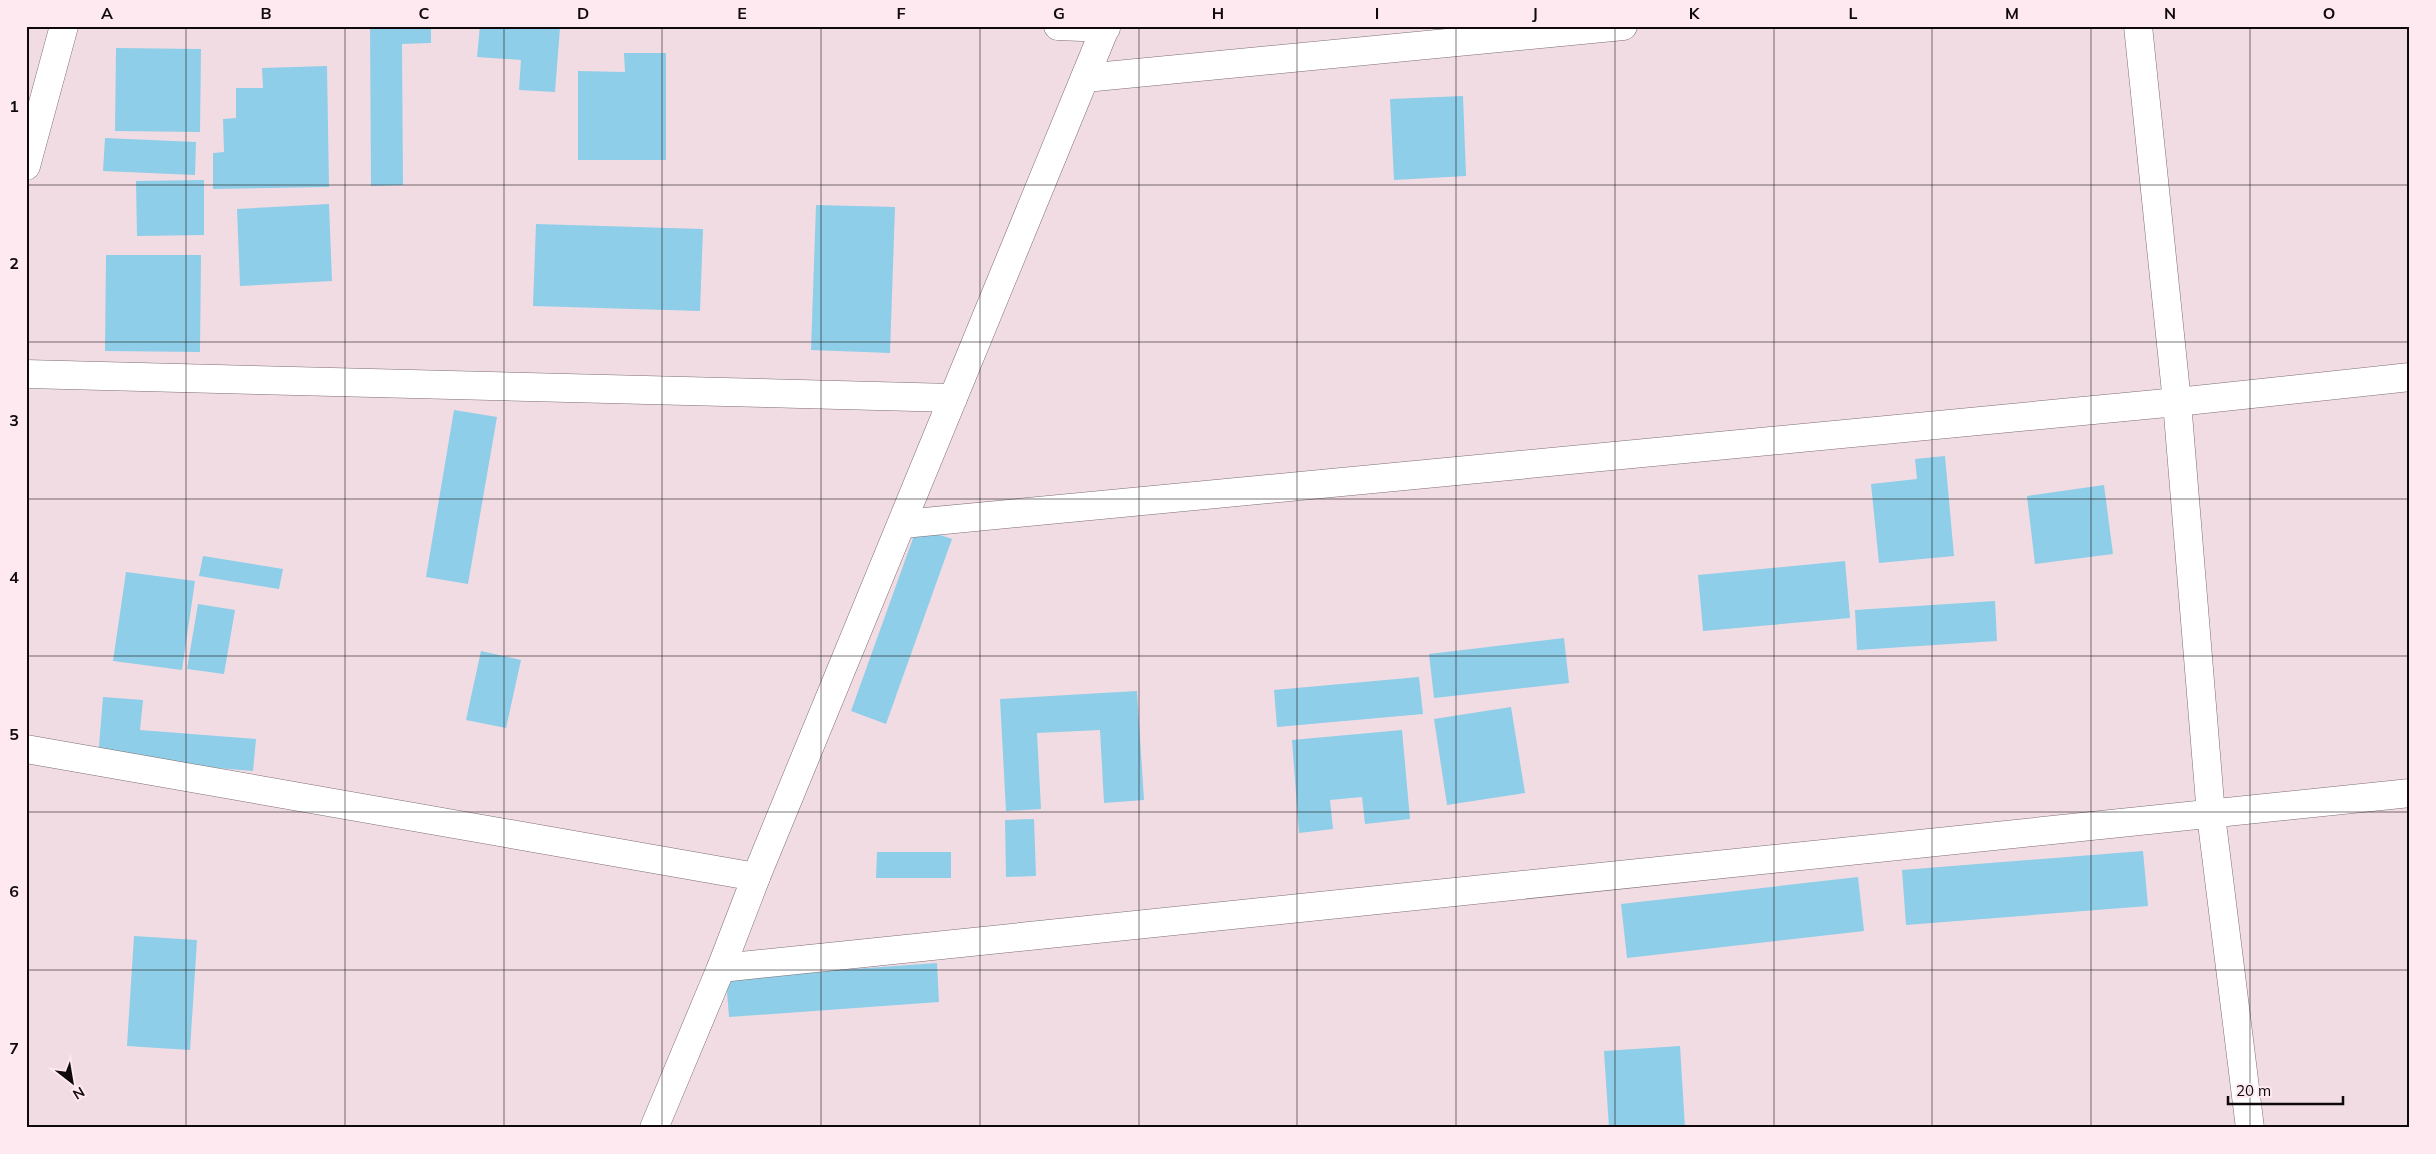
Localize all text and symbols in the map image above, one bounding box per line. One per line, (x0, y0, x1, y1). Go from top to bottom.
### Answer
text: A (101, 3, 113, 23)
text: B (260, 3, 272, 23)
text: C (419, 3, 430, 23)
text: D (577, 3, 589, 23)
text: E (737, 3, 747, 23)
text: F (896, 3, 906, 23)
text: G (1053, 3, 1065, 23)
text: H (1212, 3, 1224, 23)
text: I (1375, 3, 1379, 23)
text: J (1532, 3, 1538, 23)
text: K (1689, 3, 1701, 23)
text: L (1849, 3, 1858, 23)
text: M (2005, 3, 2019, 23)
text: N (2164, 3, 2176, 23)
text: O (2323, 3, 2335, 23)
text: 1 (9, 96, 19, 116)
text: 2 (9, 253, 19, 273)
text: 3 (9, 410, 19, 430)
text: 4 (9, 567, 19, 587)
text: 5 (9, 724, 19, 744)
text: 6 (9, 881, 19, 901)
text: 7 (9, 1038, 19, 1058)
north arrow (48, 1056, 98, 1106)
scale bar (2228, 1074, 2344, 1106)
text: 20 m (2236, 1081, 2271, 1100)
text: N (70, 1083, 88, 1104)

